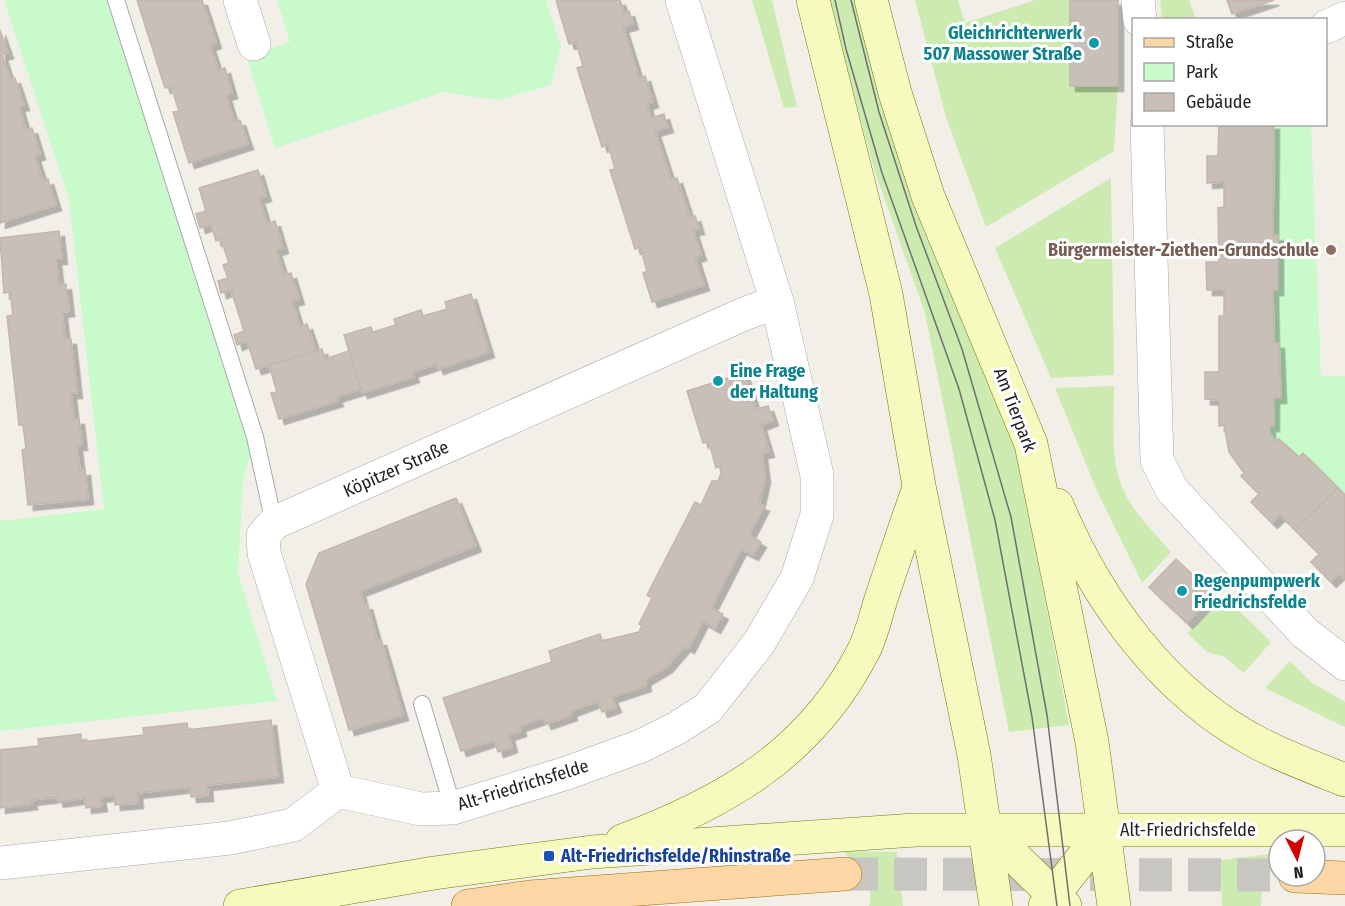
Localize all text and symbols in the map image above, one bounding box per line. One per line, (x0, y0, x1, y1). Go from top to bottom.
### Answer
legend (1132, 18, 1327, 126)
place label: Gleichrichterwerk 507 Massower Straße (924, 22, 1083, 65)
text: Straße (1186, 31, 1234, 53)
marker: Gleichrichterwerk 507 Massower Straße (1087, 36, 1101, 50)
text: Park (1186, 61, 1219, 83)
text: Gebäude (1186, 91, 1252, 113)
place label: Bürgermeister-Ziethen-Grundschule (1048, 239, 1319, 261)
marker: Bürgermeister-Ziethen-Grundschule (1324, 243, 1338, 257)
place label: Eine Frage der Haltung (730, 360, 818, 403)
street label: Am Tierpark (989, 365, 1041, 456)
marker: Eine Frage der Haltung (711, 374, 725, 388)
street label: Köpitzer Straße (340, 436, 452, 502)
place label: Regenpumpwerk Friedrichsfelde (1194, 570, 1321, 613)
marker: Regenpumpwerk Friedrichsfelde (1175, 584, 1189, 598)
street label: Alt-Friedrichsfelde (455, 755, 591, 815)
street label: Alt-Friedrichsfelde (1120, 819, 1256, 841)
north arrow (1267, 828, 1327, 888)
place label: Alt-Friedrichsfelde/Rhinstraße (560, 845, 791, 867)
marker: Alt-Friedrichsfelde/Rhinstraße (542, 849, 556, 863)
text: N (1293, 862, 1304, 882)

